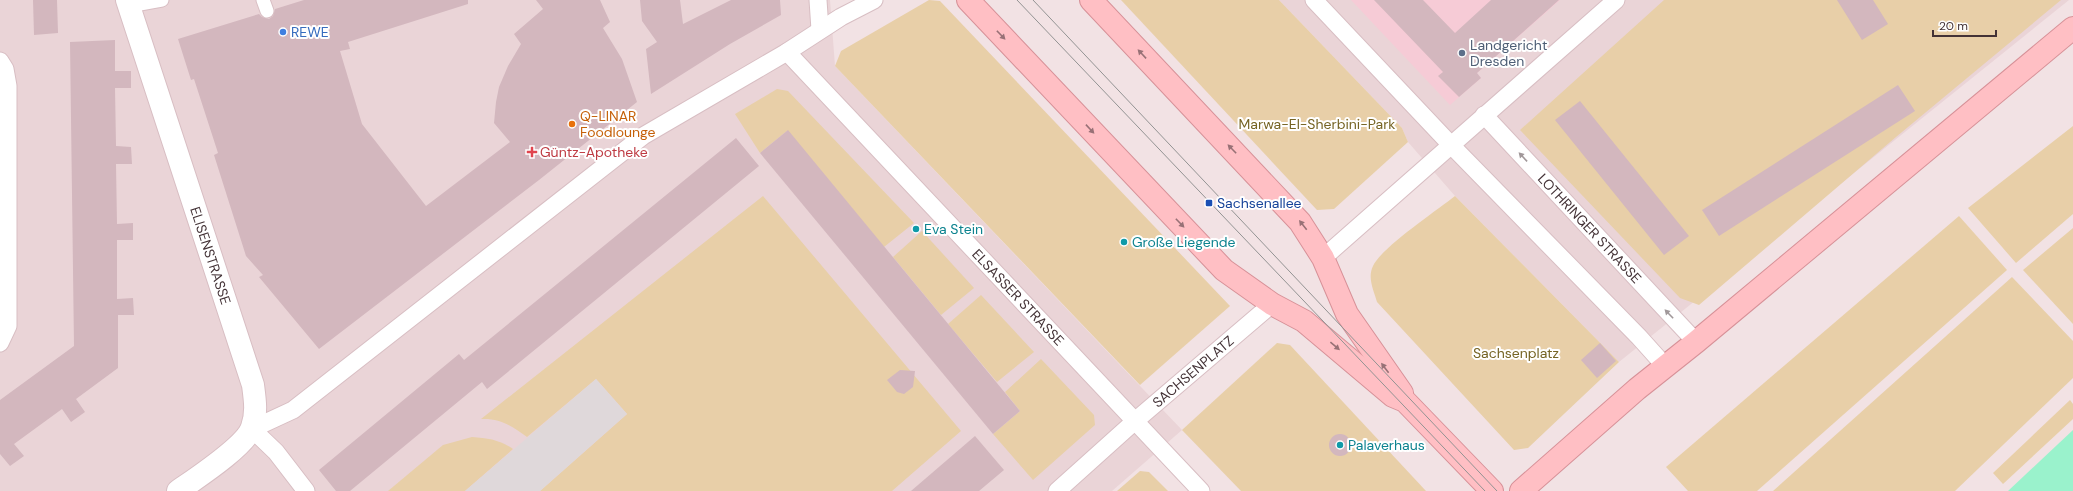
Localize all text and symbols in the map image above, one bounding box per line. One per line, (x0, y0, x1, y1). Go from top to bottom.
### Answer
scale bar (1933, 12, 1996, 38)
text: 20 m (1939, 18, 1968, 34)
place label: REWE (291, 23, 329, 41)
marker: REWE (278, 27, 288, 37)
one-way arrow (996, 30, 1005, 40)
place label: Landgericht Dresden (1470, 36, 1547, 70)
marker: Landgericht Dresden (1457, 48, 1467, 58)
one-way arrow (1138, 49, 1147, 60)
place label: Q-LINAR Foodlounge (580, 107, 656, 141)
park label: Marwa-El-Sherbini-Park (1239, 115, 1395, 133)
marker: Q-LINAR Foodlounge (567, 119, 577, 129)
one-way arrow (1085, 124, 1095, 134)
place label: Güntz-Apotheke (540, 143, 648, 161)
one-way arrow (1227, 144, 1237, 154)
marker: Güntz-Apotheke (527, 147, 537, 157)
one-way arrow (1518, 152, 1528, 162)
street label: LOTHRINGER STRASSE (1534, 170, 1645, 287)
place label: Sachsenallee (1217, 194, 1302, 212)
marker: Sachsenallee (1204, 198, 1214, 208)
street label: ELISENSTRASSE (186, 204, 235, 307)
one-way arrow (1175, 218, 1184, 228)
place label: Eva Stein (924, 220, 983, 238)
one-way arrow (1298, 220, 1307, 231)
marker: Eva Stein (911, 224, 921, 234)
place label: Große Liegende (1132, 233, 1236, 251)
marker: Große Liegende (1119, 237, 1129, 247)
street label: ELSASSER STRASSE (968, 245, 1068, 349)
one-way arrow (1664, 309, 1674, 319)
street label: SACHSENPLATZ (1149, 332, 1237, 411)
one-way arrow (1329, 341, 1340, 350)
park label: Sachsenplatz (1473, 344, 1559, 362)
one-way arrow (1381, 363, 1389, 374)
place label: Palaverhaus (1348, 436, 1425, 454)
marker: Palaverhaus (1335, 440, 1345, 450)

